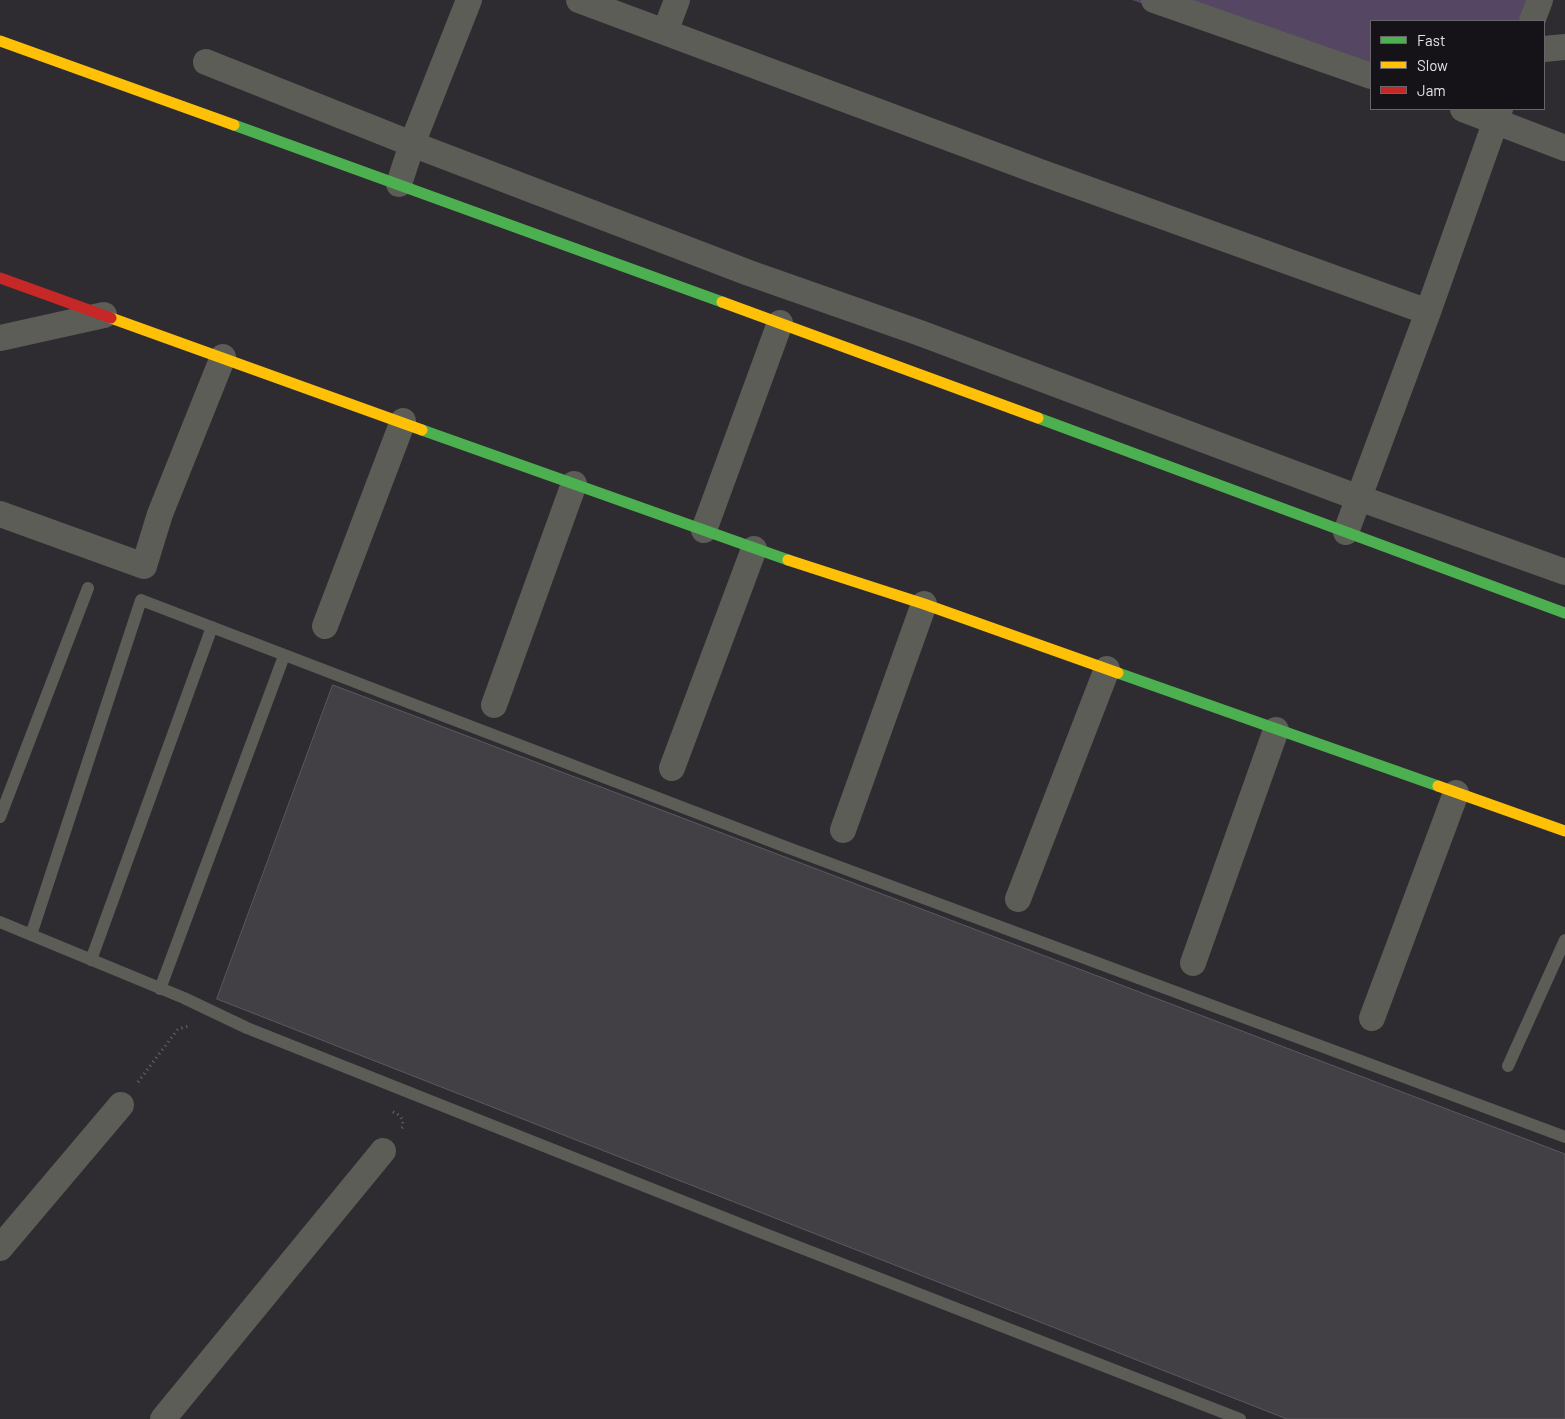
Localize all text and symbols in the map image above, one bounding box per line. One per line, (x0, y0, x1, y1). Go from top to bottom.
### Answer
legend (1370, 20, 1545, 110)
text: Fast (1417, 31, 1445, 49)
text: Slow (1417, 56, 1448, 74)
text: Jam (1417, 81, 1446, 99)

